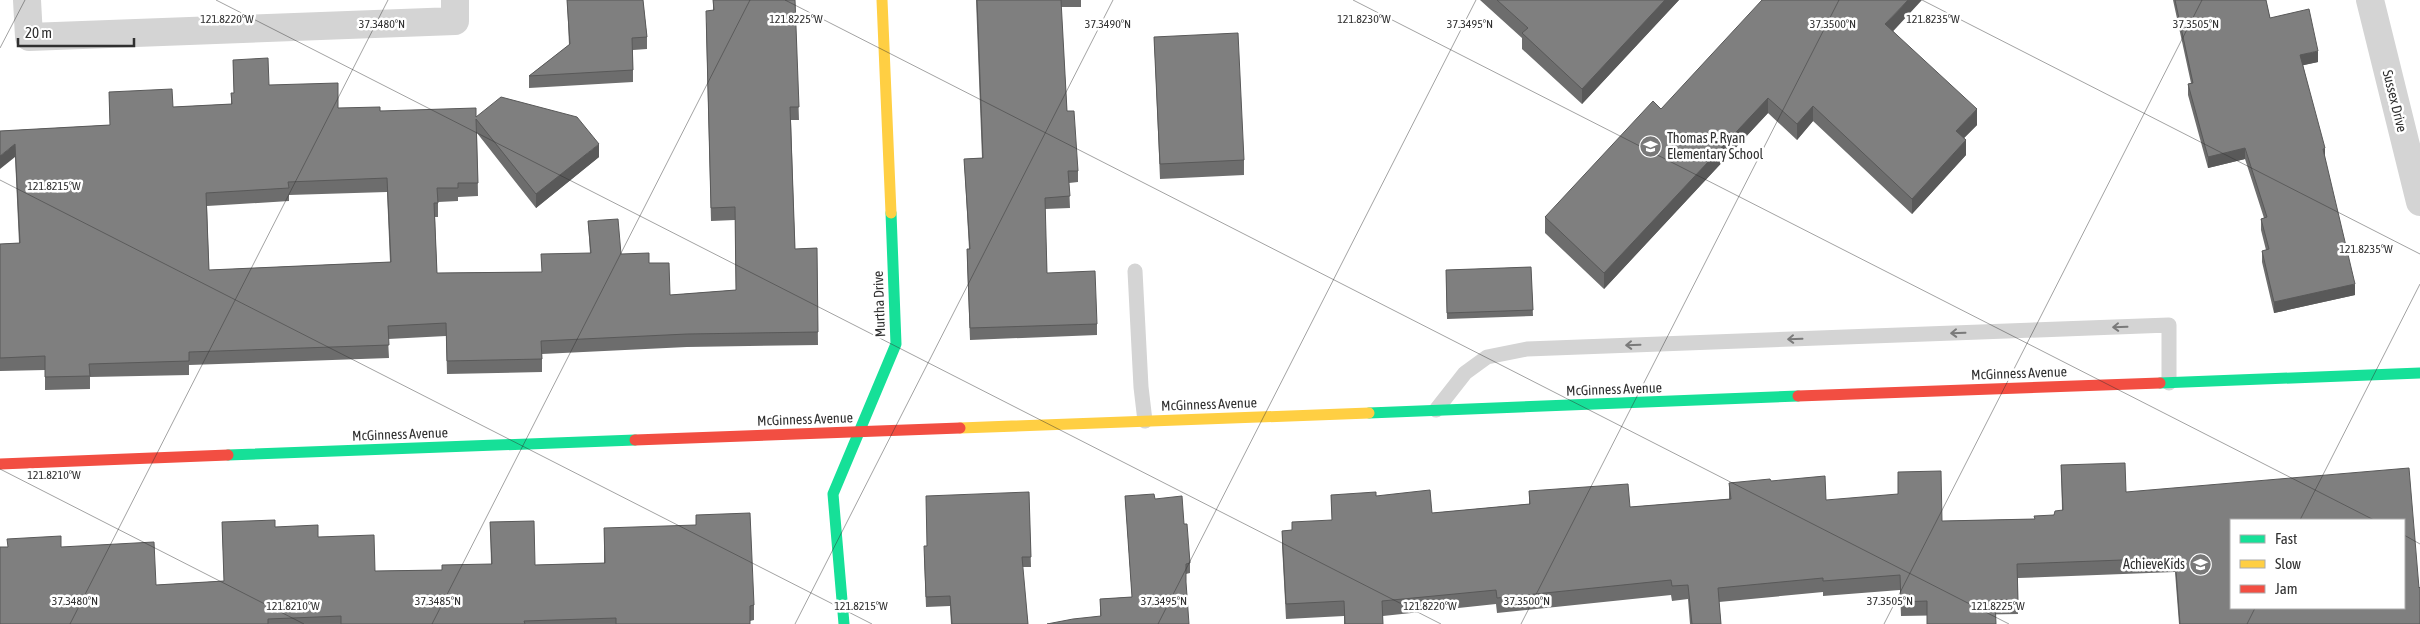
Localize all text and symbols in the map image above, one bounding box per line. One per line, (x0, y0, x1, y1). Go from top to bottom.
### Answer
text: 121.8220°W (200, 12, 254, 26)
text: 121.8225°W (769, 12, 823, 26)
text: 121.8230°W (1337, 12, 1391, 26)
text: 121.8235°W (1906, 12, 1960, 26)
scale bar (18, 15, 134, 47)
text: 37.3480°N (359, 17, 405, 31)
text: 37.3490°N (1085, 17, 1131, 31)
text: 37.3495°N (1447, 17, 1493, 31)
text: 37.3500°N (1810, 17, 1856, 31)
text: 37.3505°N (2173, 17, 2219, 31)
text: 20 m (25, 24, 52, 41)
street label: Sussex Drive (2380, 68, 2410, 134)
place label: Thomas P. Ryan Elementary School (1667, 130, 1763, 162)
school or university icon: Thomas P. Ryan Elementary School (1639, 134, 1663, 158)
text: 121.8215°W (27, 179, 81, 193)
text: 121.8235°W (2339, 242, 2393, 256)
street label: Murtha Drive (870, 270, 888, 338)
one-way arrow (2112, 322, 2128, 332)
one-way arrow (1950, 328, 1966, 338)
one-way arrow (1788, 334, 1804, 344)
one-way arrow (1625, 341, 1641, 350)
street label: McGinness Avenue (1971, 363, 2067, 383)
street label: McGinness Avenue (1566, 379, 1662, 399)
street label: McGinness Avenue (1161, 394, 1257, 414)
street label: McGinness Avenue (757, 409, 853, 429)
street label: McGinness Avenue (352, 424, 448, 444)
text: 121.8210°W (27, 468, 81, 482)
legend (2230, 519, 2405, 609)
text: Fast (2275, 530, 2297, 547)
school or university icon: AchieveKids (2189, 552, 2213, 576)
text: Slow (2275, 555, 2301, 572)
place label: AchieveKids (2123, 556, 2185, 572)
text: Jam (2275, 580, 2298, 597)
text: 37.3480°N (52, 594, 98, 608)
text: 37.3485°N (415, 594, 461, 608)
text: 37.3495°N (1141, 594, 1187, 608)
text: 37.3500°N (1504, 594, 1550, 608)
text: 37.3505°N (1867, 594, 1913, 608)
text: 121.8210°W (266, 599, 320, 613)
text: 121.8215°W (834, 599, 888, 613)
text: 121.8220°W (1403, 599, 1457, 613)
text: 121.8225°W (1971, 599, 2025, 613)

